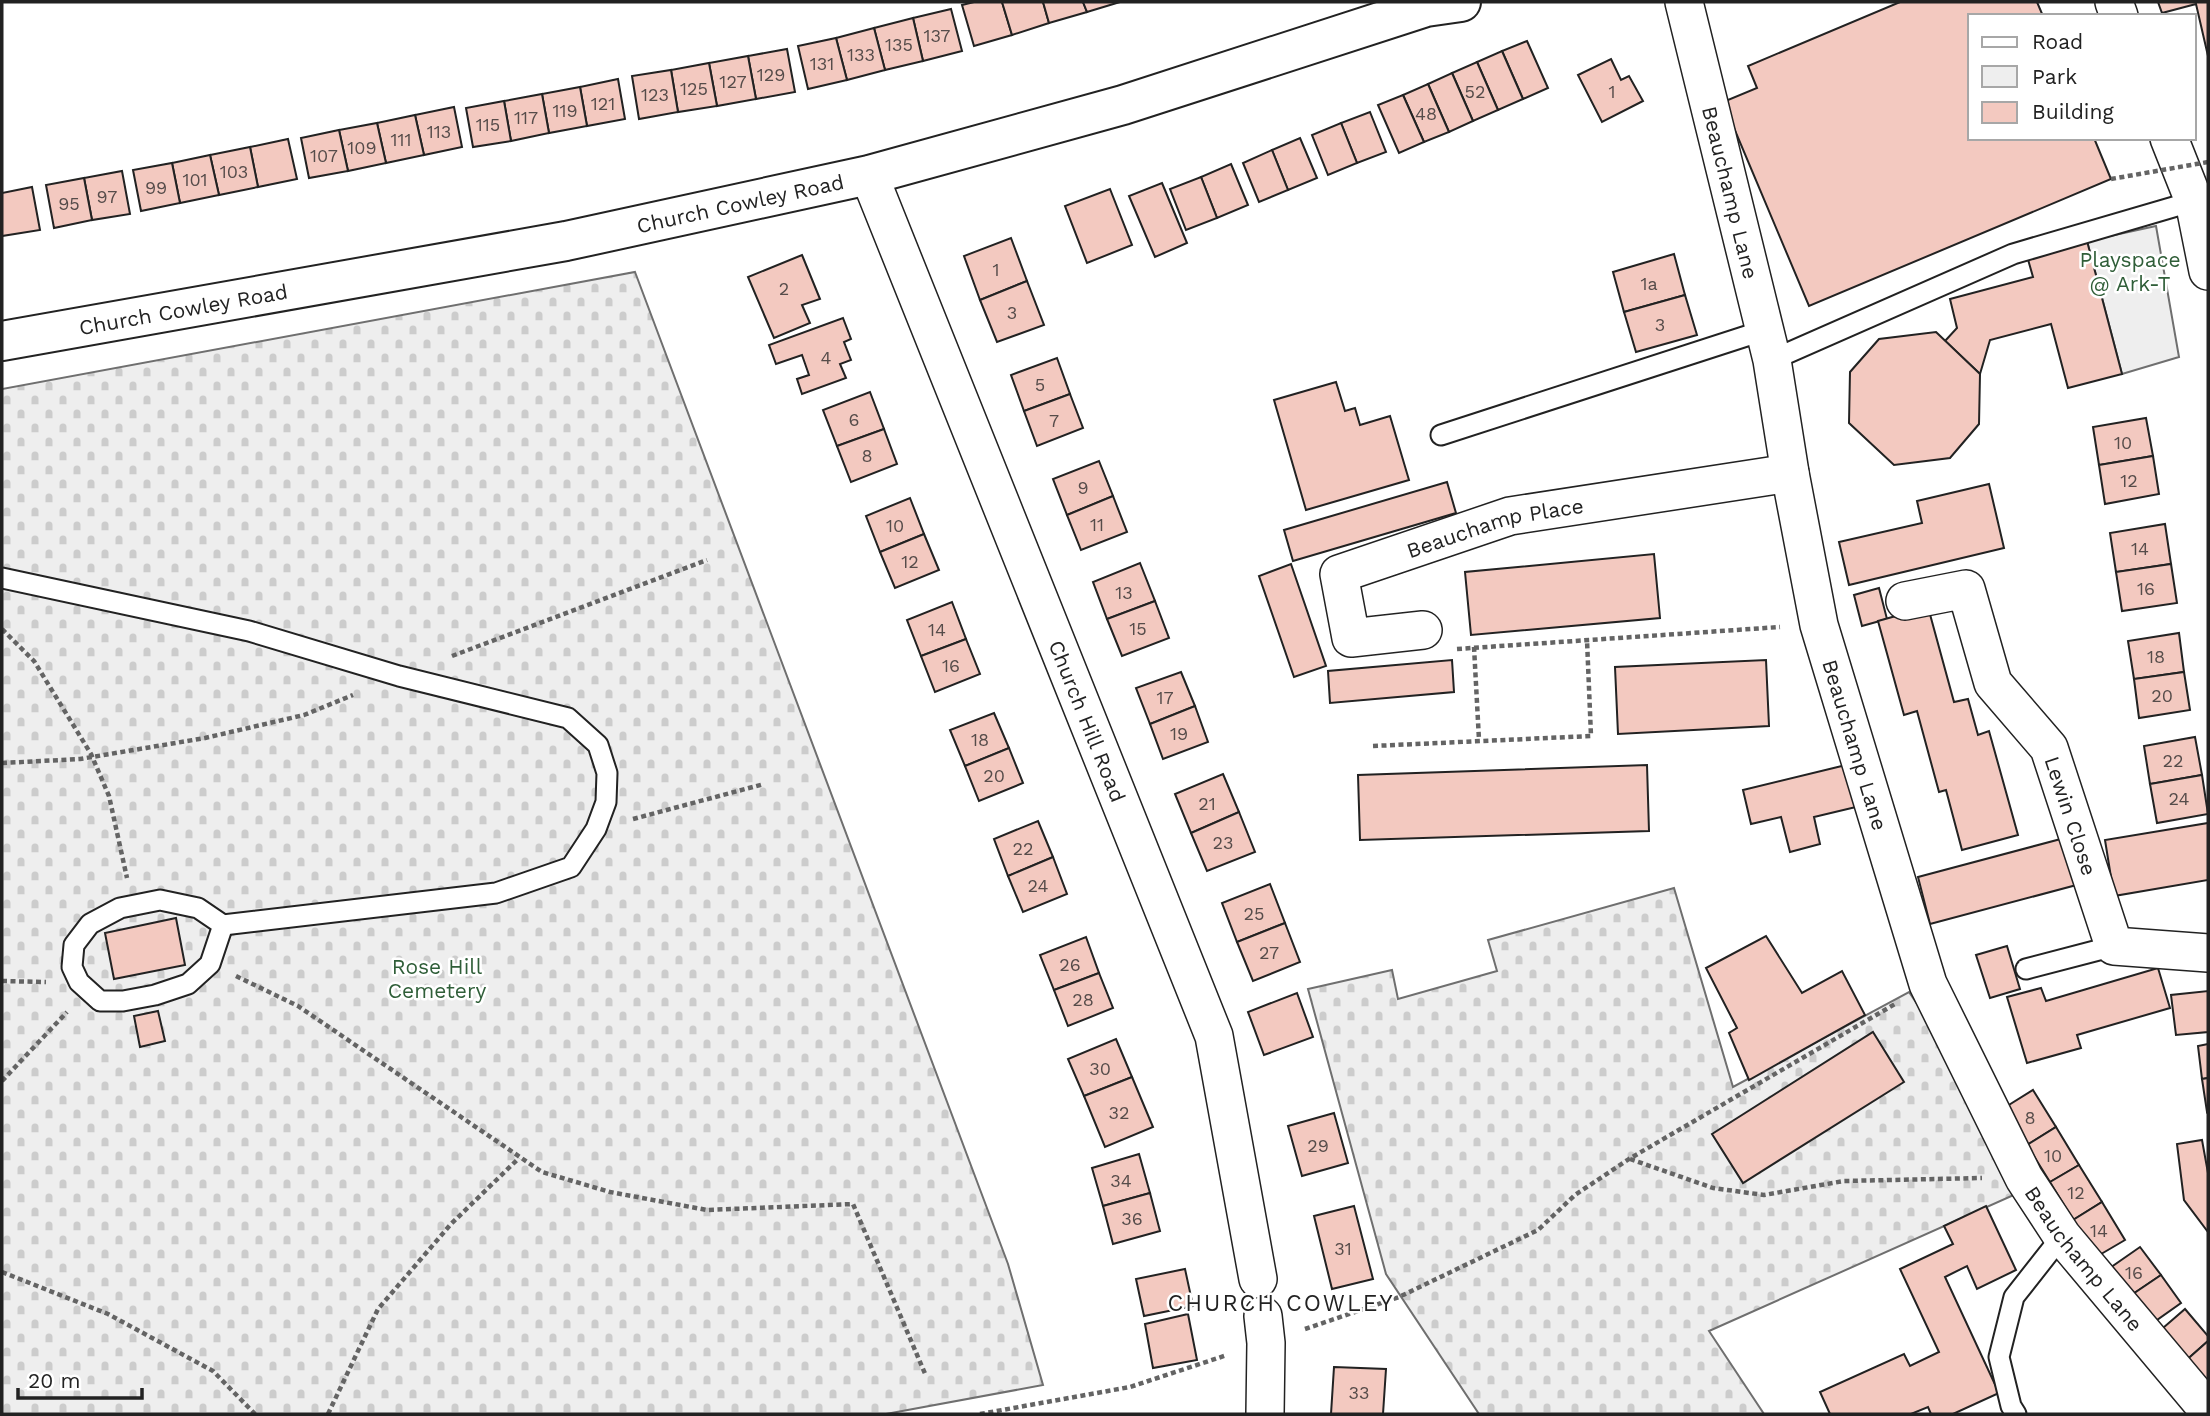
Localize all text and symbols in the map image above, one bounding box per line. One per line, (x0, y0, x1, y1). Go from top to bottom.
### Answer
legend (1968, 14, 2196, 140)
house number: 137 (924, 25, 950, 46)
text: Road (2032, 29, 2083, 54)
house number: 135 (885, 34, 913, 55)
house number: 133 (847, 44, 875, 65)
house number: 131 (810, 53, 834, 74)
house number: 129 (757, 64, 785, 85)
text: Park (2032, 64, 2077, 89)
house number: 127 (719, 71, 747, 92)
house number: 125 (680, 78, 708, 99)
house number: 52 (1465, 81, 1485, 102)
house number: 1 (1608, 81, 1616, 102)
house number: 123 (641, 84, 669, 105)
house number: 121 (591, 93, 615, 114)
text: Building (2032, 99, 2114, 124)
house number: 119 (552, 100, 578, 121)
house number: 48 (1415, 103, 1437, 124)
street label: Beauchamp Lane (1697, 103, 1764, 281)
house number: 117 (514, 107, 538, 128)
house number: 115 (476, 114, 500, 135)
house number: 113 (427, 121, 451, 142)
house number: 111 (390, 129, 412, 150)
house number: 109 (347, 137, 377, 158)
house number: 107 (310, 145, 338, 166)
house number: 103 (220, 161, 248, 182)
street label: Church Cowley Road (634, 168, 846, 238)
house number: 101 (182, 169, 208, 190)
house number: 99 (145, 177, 167, 198)
house number: 97 (97, 186, 117, 207)
house number: 95 (58, 193, 80, 214)
park label: Playspace @ Ark-T (2079, 247, 2181, 296)
house number: 1 (992, 259, 1000, 280)
house number: 1a (1640, 273, 1658, 294)
street label: Church Cowley Road (77, 278, 290, 340)
house number: 2 (779, 278, 789, 299)
house number: 3 (1007, 302, 1017, 323)
house number: 3 (1655, 314, 1665, 335)
house number: 4 (821, 347, 832, 368)
house number: 5 (1035, 374, 1045, 395)
house number: 6 (849, 409, 859, 430)
house number: 7 (1049, 410, 1059, 431)
house number: 10 (2114, 432, 2132, 453)
house number: 8 (861, 445, 873, 466)
house number: 12 (2120, 470, 2138, 491)
house number: 9 (1077, 477, 1089, 498)
street label: Beauchamp Place (1403, 492, 1585, 563)
house number: 11 (1090, 514, 1104, 535)
house number: 10 (886, 515, 904, 536)
house number: 14 (2131, 538, 2149, 559)
house number: 12 (901, 551, 919, 572)
house number: 16 (2137, 578, 2155, 599)
house number: 13 (1115, 582, 1133, 603)
house number: 15 (1129, 618, 1147, 639)
house number: 14 (928, 619, 946, 640)
street label: Church Hill Road (1044, 636, 1131, 805)
house number: 18 (2147, 646, 2165, 667)
house number: 16 (942, 655, 960, 676)
street label: Beauchamp Lane (1818, 656, 1893, 833)
house number: 20 (2151, 685, 2173, 706)
house number: 17 (1156, 687, 1174, 708)
house number: 19 (1170, 723, 1188, 744)
house number: 18 (971, 729, 989, 750)
house number: 22 (2163, 750, 2184, 771)
street label: Lewin Close (2040, 753, 2102, 879)
house number: 20 (983, 765, 1005, 786)
house number: 24 (2169, 788, 2189, 809)
house number: 21 (1198, 793, 1216, 814)
house number: 23 (1213, 832, 1234, 853)
house number: 22 (1013, 838, 1034, 859)
house number: 24 (1028, 875, 1048, 896)
house number: 25 (1244, 903, 1264, 924)
house number: 27 (1259, 942, 1279, 963)
park label: Rose Hill Cemetery (388, 954, 486, 1003)
house number: 26 (1059, 954, 1081, 975)
house number: 28 (1072, 989, 1094, 1010)
house number: 30 (1089, 1058, 1111, 1079)
house number: 32 (1109, 1102, 1130, 1123)
house number: 8 (2024, 1107, 2036, 1128)
house number: 29 (1307, 1135, 1329, 1156)
house number: 10 (2044, 1145, 2062, 1166)
house number: 34 (1110, 1170, 1132, 1191)
street label: Beauchamp Lane (2020, 1181, 2149, 1336)
house number: 12 (2067, 1182, 2085, 1203)
house number: 36 (1121, 1208, 1143, 1229)
house number: 14 (2090, 1220, 2108, 1241)
house number: 31 (1334, 1238, 1352, 1259)
house number: 16 (2125, 1262, 2143, 1283)
district label: CHURCH COWLEY (1167, 1290, 1395, 1317)
scale bar (18, 1356, 142, 1400)
text: 20 m (28, 1368, 80, 1393)
house number: 33 (1349, 1382, 1370, 1403)

